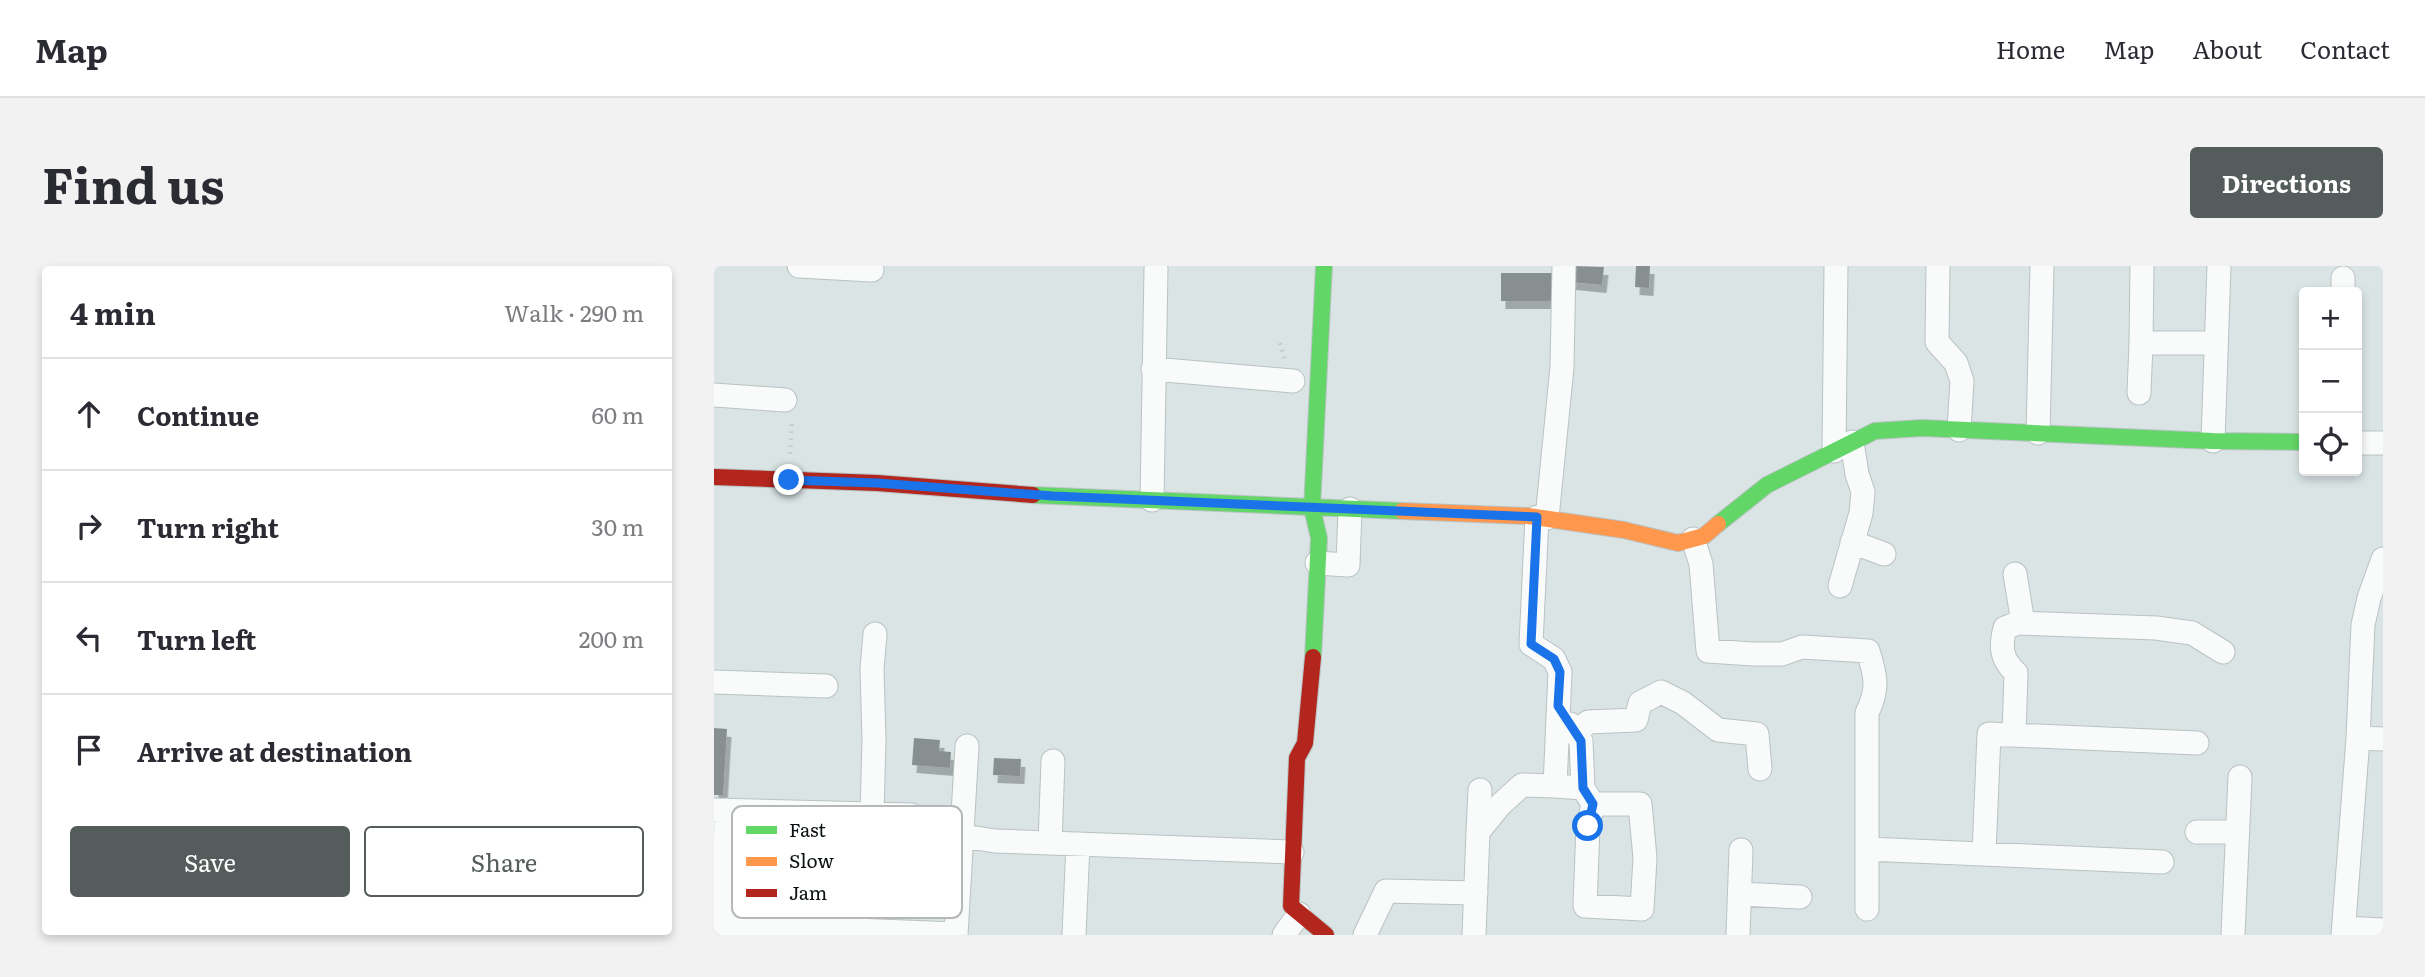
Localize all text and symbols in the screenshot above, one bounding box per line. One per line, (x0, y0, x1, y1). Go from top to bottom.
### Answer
text: Map (35, 24, 108, 73)
text: Home (1996, 31, 2065, 66)
text: Map (2103, 31, 2154, 66)
text: About (2192, 31, 2262, 66)
text: Contact (2300, 31, 2390, 66)
text: Find us (42, 146, 225, 219)
button: Directions (2190, 147, 2383, 218)
map controls (2299, 287, 2362, 476)
button: + (2299, 287, 2362, 350)
text: 4 min (70, 290, 156, 334)
text: Walk · 290 m (504, 295, 644, 329)
button: − (2299, 350, 2362, 413)
icon: ahead (70, 395, 108, 433)
text: Continue (137, 395, 259, 434)
text: 60 m (591, 397, 644, 431)
button: locate (2299, 413, 2362, 476)
route end (773, 464, 804, 495)
icon: right (70, 507, 108, 545)
text: Turn right (137, 507, 279, 546)
text: 30 m (591, 509, 644, 543)
icon: left (70, 619, 108, 657)
text: Turn left (137, 619, 256, 658)
text: 200 m (579, 621, 644, 655)
icon: arrive (70, 731, 108, 769)
text: Arrive at destination (137, 731, 412, 770)
legend (732, 806, 962, 918)
route start (1572, 810, 1603, 841)
text: Fast (789, 815, 826, 843)
button: Save (70, 826, 350, 897)
button: Share (364, 826, 644, 897)
text: Slow (789, 846, 834, 874)
text: Jam (789, 878, 827, 906)

